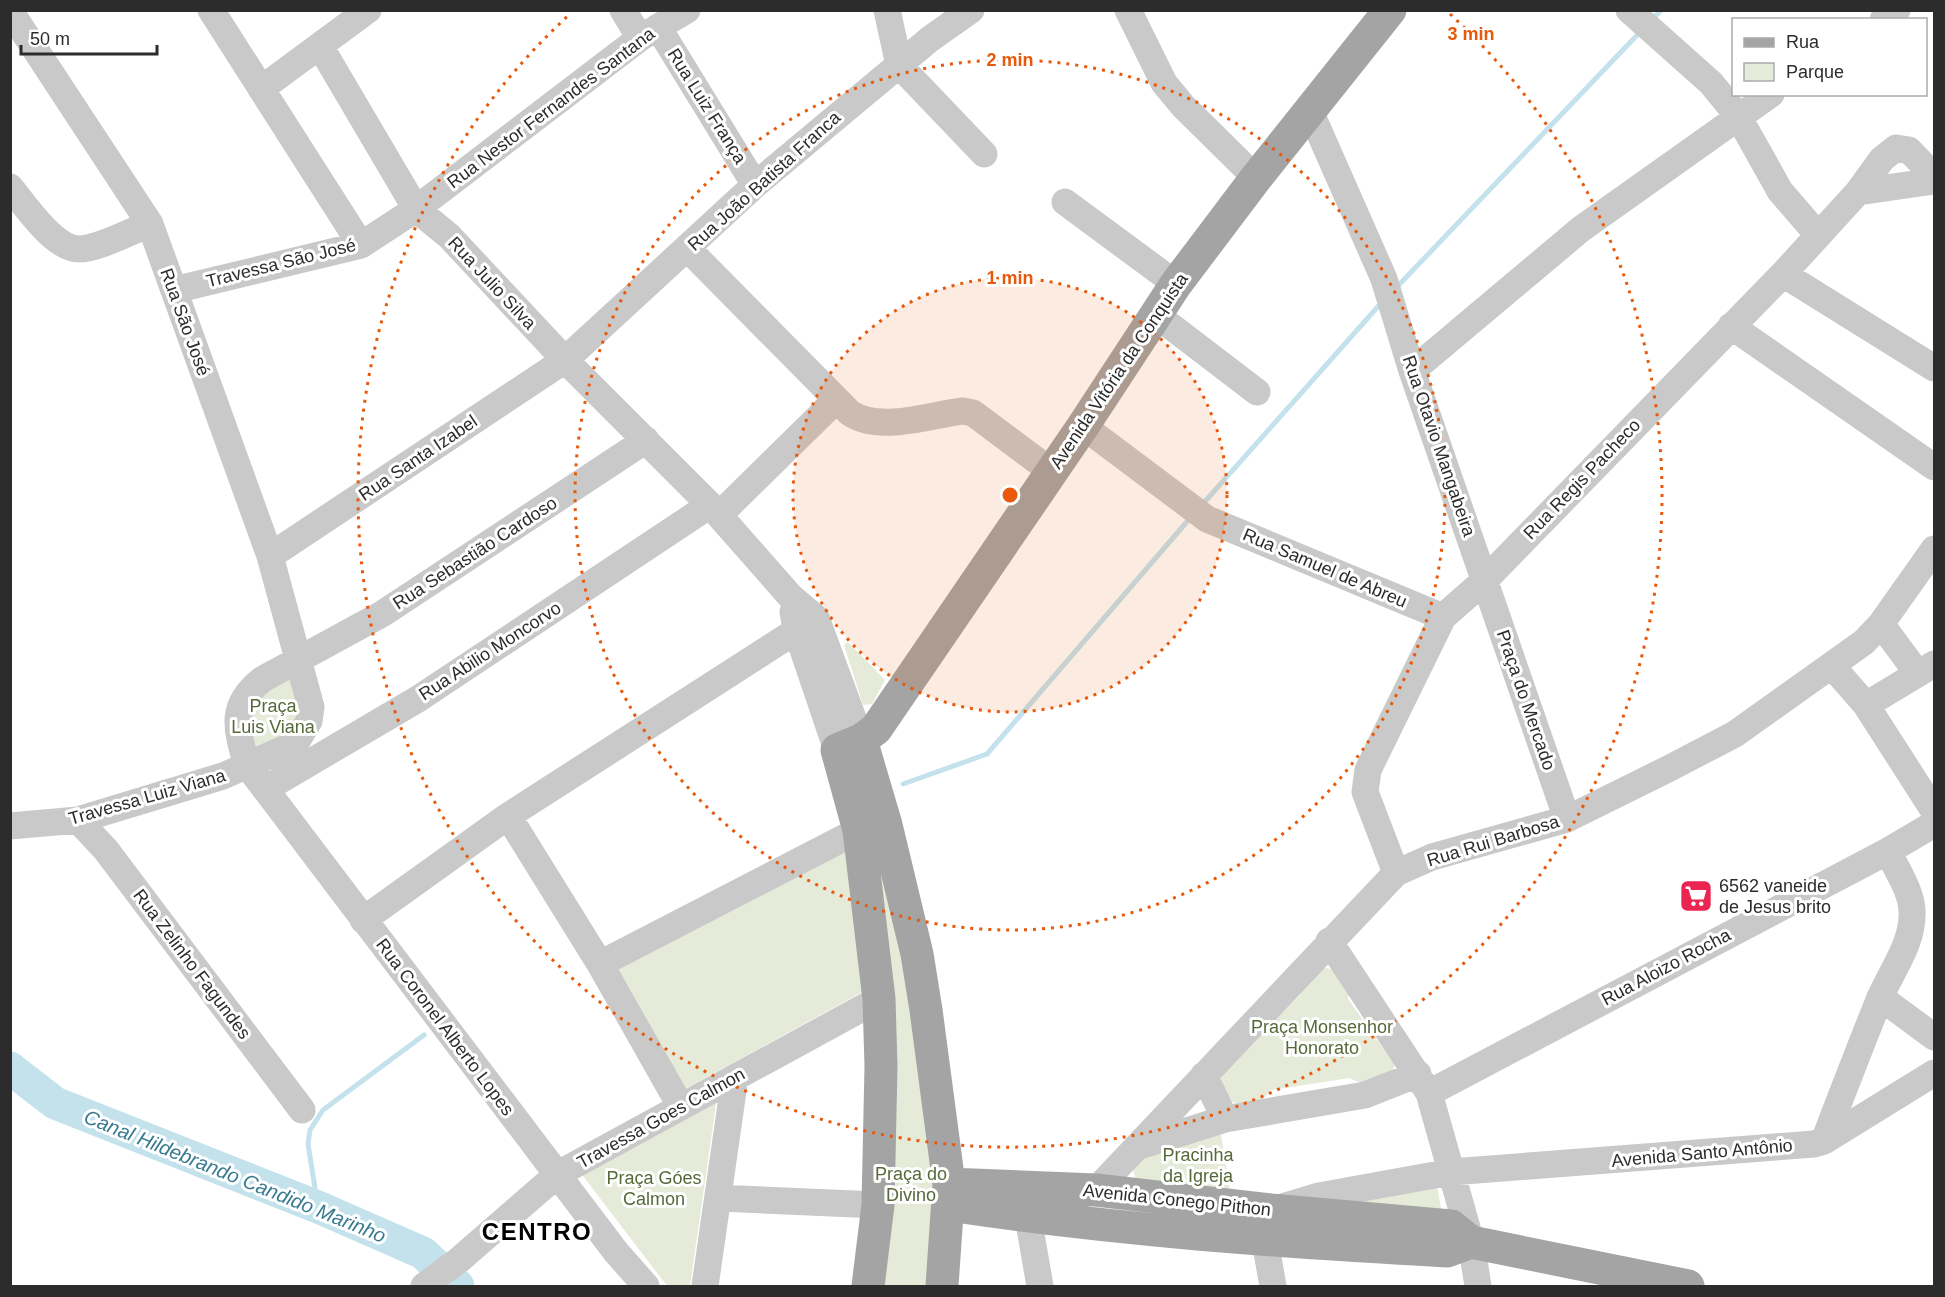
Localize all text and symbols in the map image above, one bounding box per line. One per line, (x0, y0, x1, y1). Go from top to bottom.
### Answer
scale bar (21, 18, 158, 56)
legend (1732, 18, 1927, 96)
street label: Rua Nestor Fernandes Santana (443, 23, 659, 192)
text: 3 min (1447, 24, 1495, 44)
text: 50 m (30, 29, 70, 49)
text: Rua (1786, 32, 1820, 52)
street label: Rua Luiz França (664, 45, 751, 168)
text: 2 min (986, 50, 1034, 70)
text: Parque (1786, 62, 1844, 82)
street label: Rua João Batista Franca (684, 107, 845, 255)
street label: Rua Julio Silva (444, 233, 541, 334)
street label: Travessa São José (204, 235, 358, 291)
street label: Rua São José (156, 265, 214, 379)
text: 1 min (986, 268, 1034, 288)
street label: Avenida Vitória da Conquista (1046, 269, 1193, 473)
street label: Rua Otavio Mangabeira (1399, 353, 1480, 540)
street label: Rua Santa Izabel (355, 411, 481, 505)
street label: Rua Regis Pacheco (1520, 415, 1644, 543)
centre of rings (1000, 485, 1020, 505)
street label: Rua Sebastião Cardoso (389, 493, 561, 613)
street label: Rua Samuel de Abreu (1240, 524, 1410, 612)
street label: Rua Abilio Moncorvo (415, 598, 565, 704)
street label: Praça do Mercado (1493, 627, 1559, 773)
park label: Praça Luis Viana (231, 696, 316, 737)
street label: Travessa Luiz Viana (66, 765, 229, 829)
street label: Rua Rui Barbosa (1425, 811, 1562, 871)
place label: 6562 vaneide de Jesus brito (1719, 876, 1831, 917)
supermarket icon: 6562 vaneide de Jesus brito (1678, 878, 1714, 914)
street label: Rua Zelinho Fagundes (129, 885, 255, 1043)
street label: Rua Aloizo Rocha (1598, 924, 1735, 1009)
street label: Rua Coronel Alberto Lopes (372, 935, 518, 1119)
park label: Praça Monsenhor Honorato (1251, 1017, 1393, 1058)
street label: Travessa Goes Calmon (574, 1064, 748, 1172)
water label: Canal Hildebrando Candido Marinho (81, 1105, 389, 1247)
street label: Avenida Santo Antônio (1611, 1135, 1793, 1171)
park label: Pracinha da Igreja (1162, 1145, 1235, 1186)
park label: Praça do Divino (875, 1164, 947, 1205)
park label: Praça Góes Calmon (606, 1168, 702, 1209)
street label: Avenida Conego Pithon (1082, 1180, 1272, 1220)
district label: CENTRO (482, 1218, 592, 1245)

